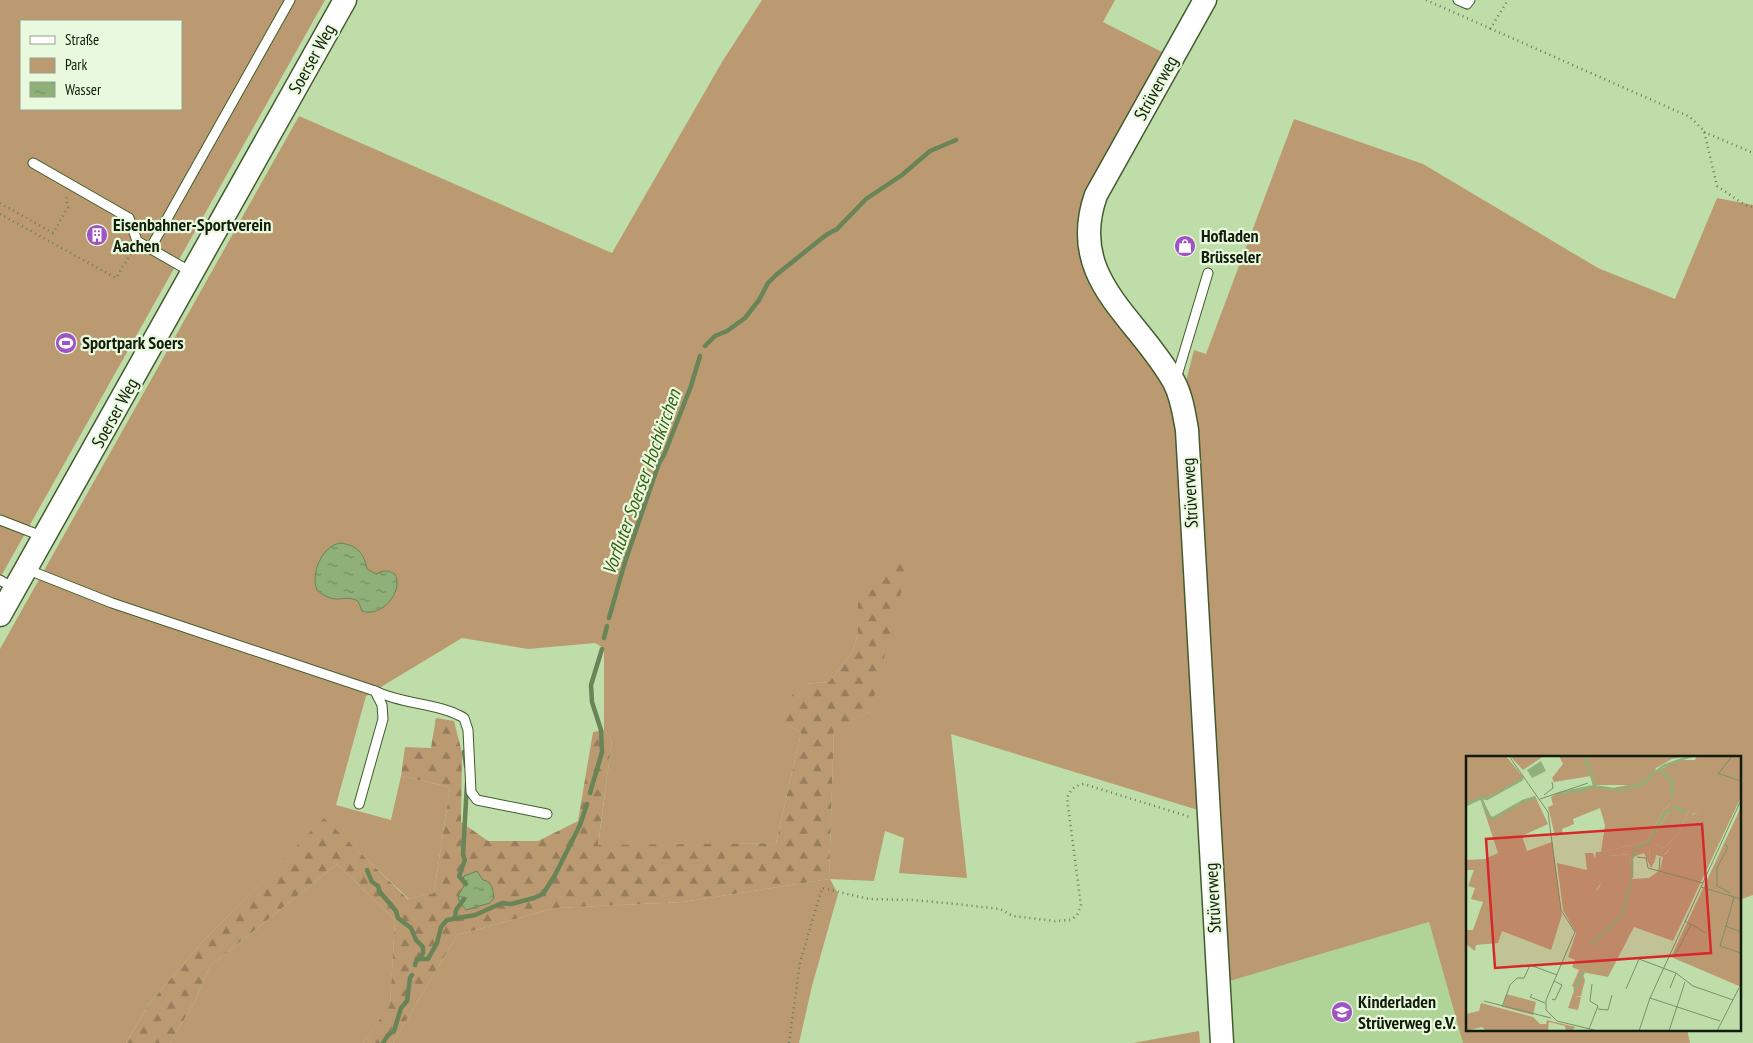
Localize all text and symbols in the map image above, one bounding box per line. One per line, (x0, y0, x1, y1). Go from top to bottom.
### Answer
legend (20, 20, 182, 110)
street label: Soerser Weg (283, 20, 340, 98)
text: Straße (65, 30, 99, 49)
street label: Strüverweg (1128, 51, 1183, 124)
text: Park (65, 55, 87, 74)
text: Wasser (65, 80, 102, 99)
place label: Eisenbahner-Sportverein Aachen (112, 213, 271, 257)
building icon: Eisenbahner-Sportverein Aachen (85, 223, 109, 247)
place label: Hofladen Brüsseler (1201, 224, 1262, 268)
shop icon: Hofladen Brüsseler (1173, 234, 1197, 258)
sports icon: Sportpark Soers (54, 331, 78, 355)
place label: Sportpark Soers (82, 331, 184, 354)
street label: Soerser Weg (86, 374, 143, 452)
water label: Vorfluter Soerser Hochkirchen (596, 385, 686, 578)
street label: Strüverweg (1176, 457, 1203, 529)
inset map (1466, 756, 1740, 1030)
street label: Strüverweg (1199, 862, 1226, 934)
place label: Kinderladen Strüverweg e.V. (1358, 990, 1456, 1034)
school or university icon: Kinderladen Strüverweg e.V. (1330, 1000, 1354, 1024)

